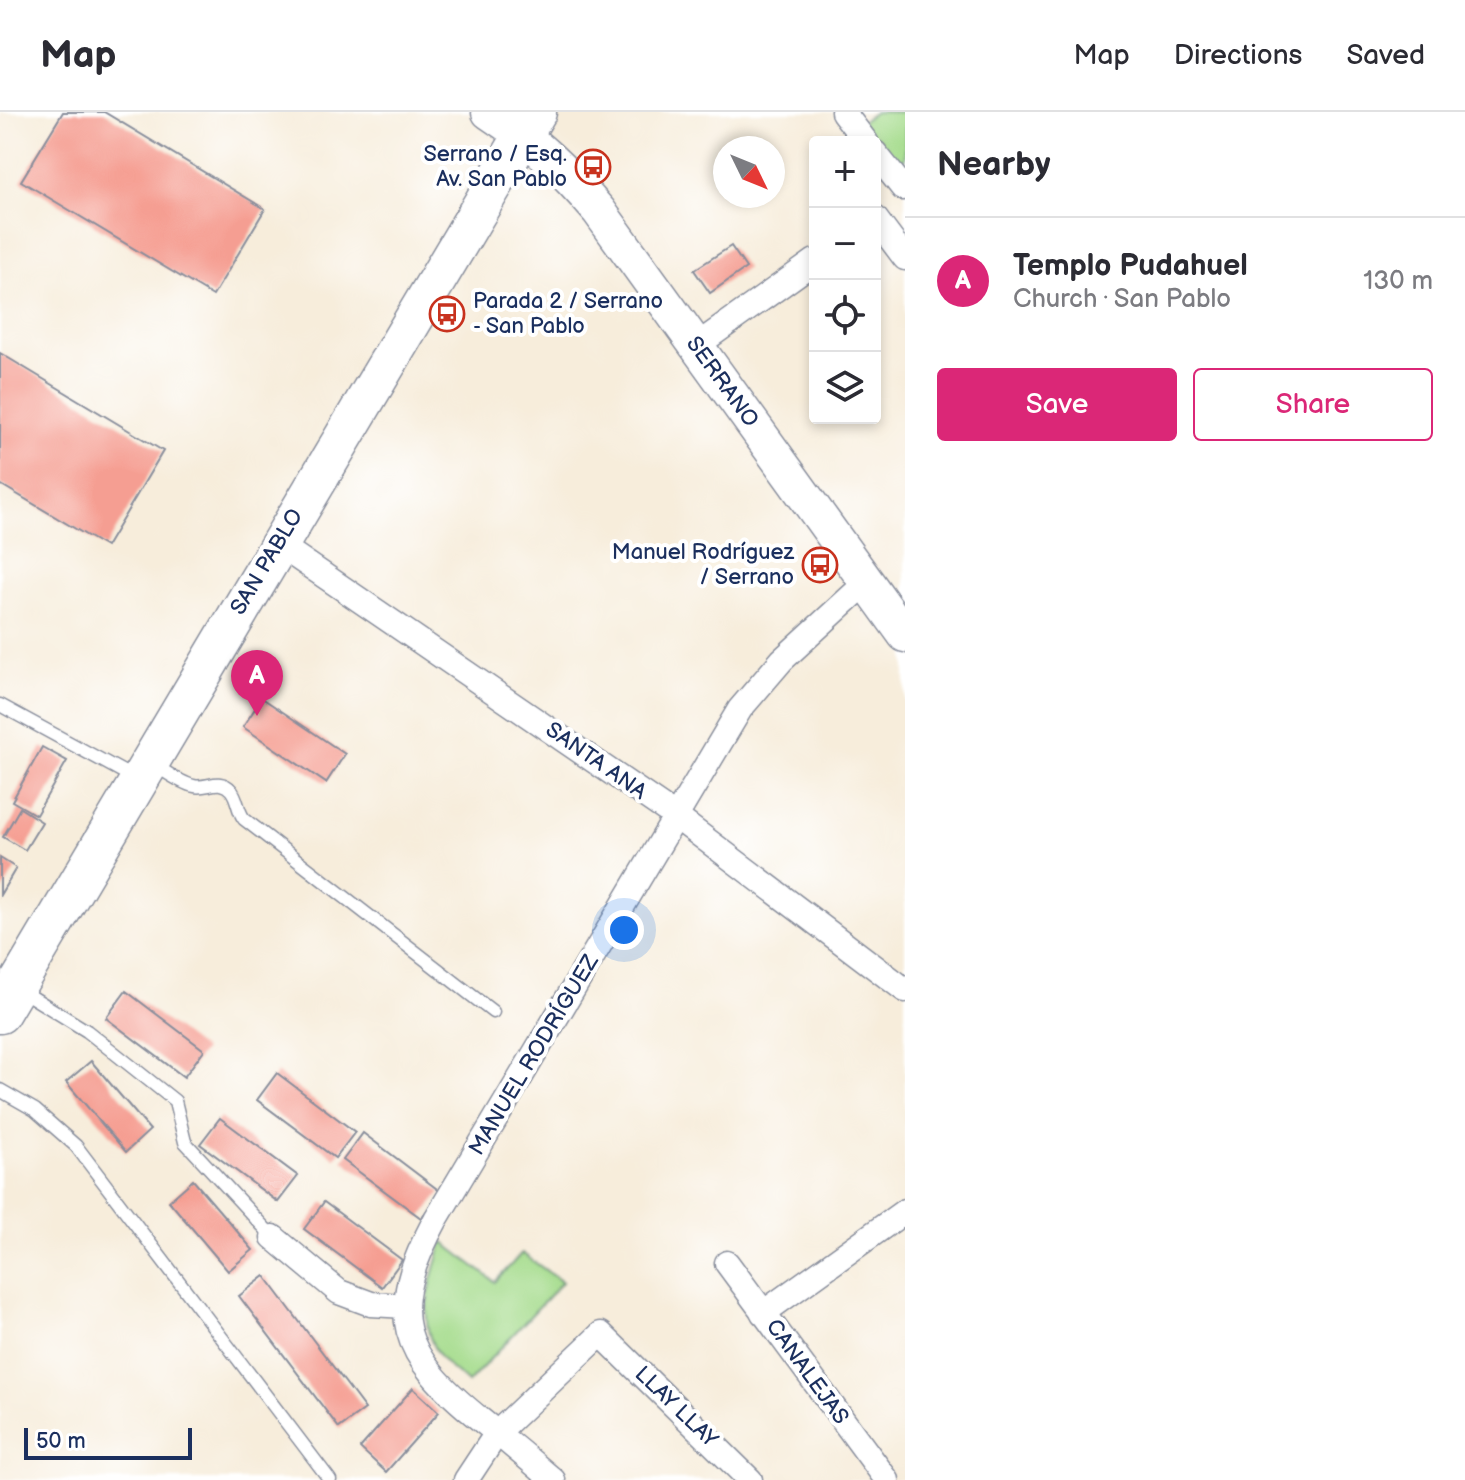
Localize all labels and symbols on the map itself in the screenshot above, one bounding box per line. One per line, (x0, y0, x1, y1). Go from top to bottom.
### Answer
north arrow (713, 136, 785, 208)
place label: Serrano / Esq. Av. San Pablo (423, 141, 567, 193)
bus stop icon: Serrano / Esq. Av. San Pablo (574, 148, 612, 186)
place label: Parada 2 / Serrano - San Pablo (473, 288, 663, 340)
bus stop icon: Parada 2 / Serrano - San Pablo (428, 295, 466, 333)
street label: SERRANO (680, 331, 764, 433)
street label: SAN PABLO (225, 504, 309, 620)
place label: Manuel Rodríguez / Serrano (612, 539, 794, 591)
bus stop icon: Manuel Rodríguez / Serrano (801, 546, 839, 584)
pin: A (231, 650, 283, 716)
street label: SANTA ANA (540, 716, 652, 806)
your location (604, 910, 644, 950)
street label: MANUEL RODRÍGUEZ (462, 949, 605, 1160)
street label: CANALEJAS (760, 1314, 854, 1430)
street label: LLAY LLAY (629, 1361, 723, 1453)
scale bar (24, 1424, 192, 1460)

